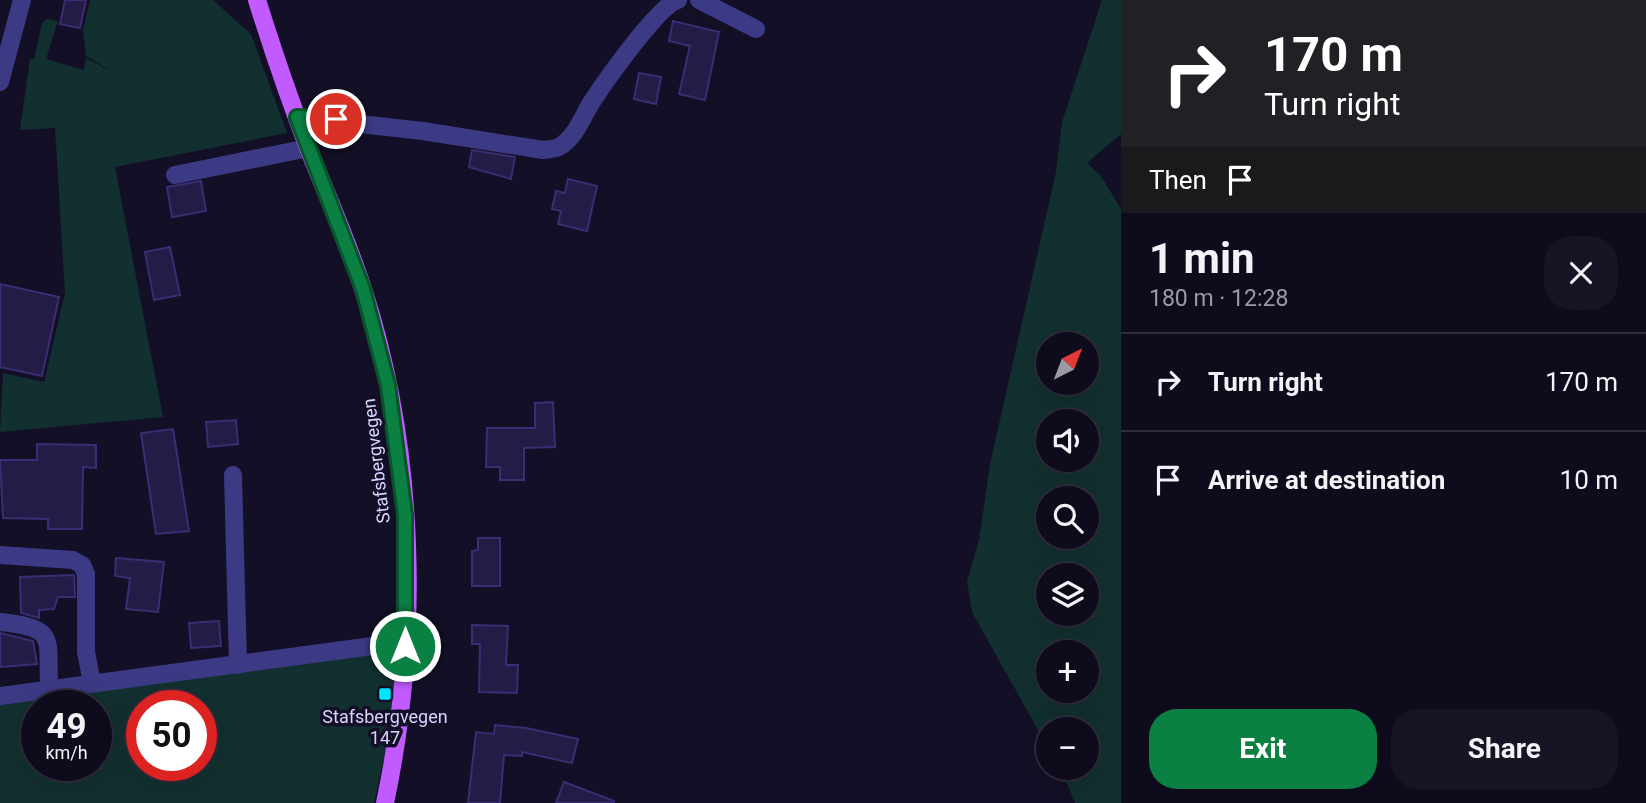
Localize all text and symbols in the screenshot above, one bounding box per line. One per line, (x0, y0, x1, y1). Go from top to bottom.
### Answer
text: 170 m (1264, 26, 1403, 83)
icon: right (1149, 28, 1240, 119)
text: Turn right (1264, 85, 1400, 123)
pin (306, 89, 366, 149)
icon: arrive (317, 100, 355, 138)
icon: arrive (1221, 161, 1259, 199)
text: Then (1149, 165, 1207, 195)
text: 1 min (1149, 234, 1255, 283)
button: close (1544, 236, 1618, 310)
text: 180 m · 12:28 (1149, 285, 1288, 312)
north arrow (1036, 332, 1099, 396)
map controls (1036, 332, 1099, 780)
icon: right (1149, 363, 1187, 401)
text: Turn right (1208, 367, 1323, 397)
text: 170 m (1545, 367, 1618, 397)
street label: Stafsbergvegen (358, 398, 394, 524)
button: sound (1036, 409, 1099, 472)
icon: arrive (1149, 461, 1187, 499)
text: Arrive at destination (1208, 465, 1445, 495)
text: 10 m (1560, 465, 1618, 495)
button: search (1036, 486, 1099, 549)
button: layers (1036, 563, 1099, 626)
position arrow (368, 609, 442, 683)
button: + (1036, 640, 1099, 703)
marker: Stafsbergvegen 147 (377, 686, 393, 702)
speed limit sign: 50 (126, 690, 217, 781)
text: 49 (46, 706, 87, 747)
place label: Stafsbergvegen 147 (322, 706, 448, 748)
button: Exit (1149, 709, 1377, 789)
button: Share (1391, 709, 1618, 789)
button: − (1036, 717, 1099, 780)
text: km/h (45, 742, 88, 763)

